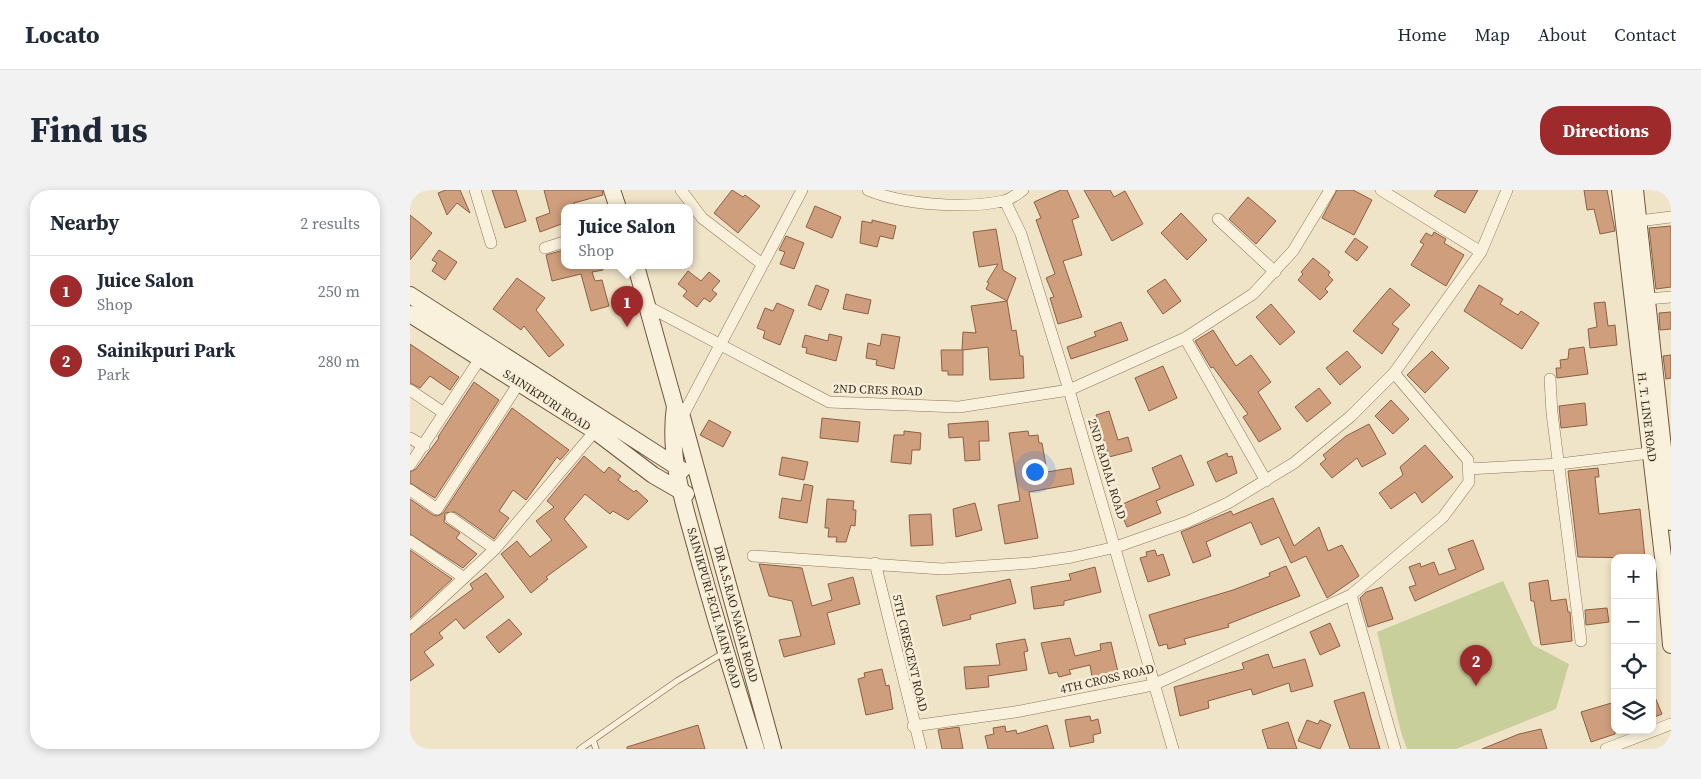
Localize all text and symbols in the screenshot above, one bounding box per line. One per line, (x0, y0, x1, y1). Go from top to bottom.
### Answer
text: Locato (25, 18, 100, 51)
text: Home (1398, 22, 1447, 47)
text: Map (1475, 22, 1510, 47)
text: About (1538, 22, 1586, 47)
text: Contact (1614, 22, 1676, 47)
text: Find us (30, 106, 148, 154)
button: Directions (1540, 106, 1671, 155)
popup (561, 204, 693, 269)
text: Nearby (50, 208, 120, 237)
text: 2 results (300, 212, 360, 234)
text: Juice Salon (579, 213, 675, 239)
text: Shop (579, 239, 614, 261)
text: Juice Salon (97, 267, 194, 293)
text: 1 (62, 280, 70, 302)
text: 250 m (318, 280, 360, 302)
pin: 1 (611, 286, 643, 327)
text: Shop (97, 293, 133, 315)
text: Sainikpuri Park (97, 337, 235, 363)
text: 2 (62, 350, 70, 372)
text: 280 m (318, 350, 360, 372)
text: Park (97, 363, 130, 385)
street label: SAINIKPURI ROAD (500, 366, 594, 434)
street label: H. T. LINE ROAD (1634, 371, 1660, 463)
street label: 2ND CRES ROAD (833, 380, 923, 400)
street label: 2ND RADIAL ROAD (1084, 417, 1130, 521)
your location (1022, 459, 1048, 485)
street label: SAINIKPURI-ECIL MAIN ROAD (683, 526, 745, 690)
street label: DR A.S.RAO NAGAR ROAD (710, 544, 762, 684)
map controls (1611, 554, 1656, 734)
button: + (1611, 554, 1656, 599)
street label: 5TH CRESCENT ROAD (889, 593, 931, 713)
button: − (1611, 599, 1656, 644)
button: locate (1611, 644, 1656, 689)
pin: 2 (1460, 645, 1492, 686)
street label: 4TH CROSS ROAD (1058, 660, 1156, 698)
button: layers (1611, 689, 1656, 734)

